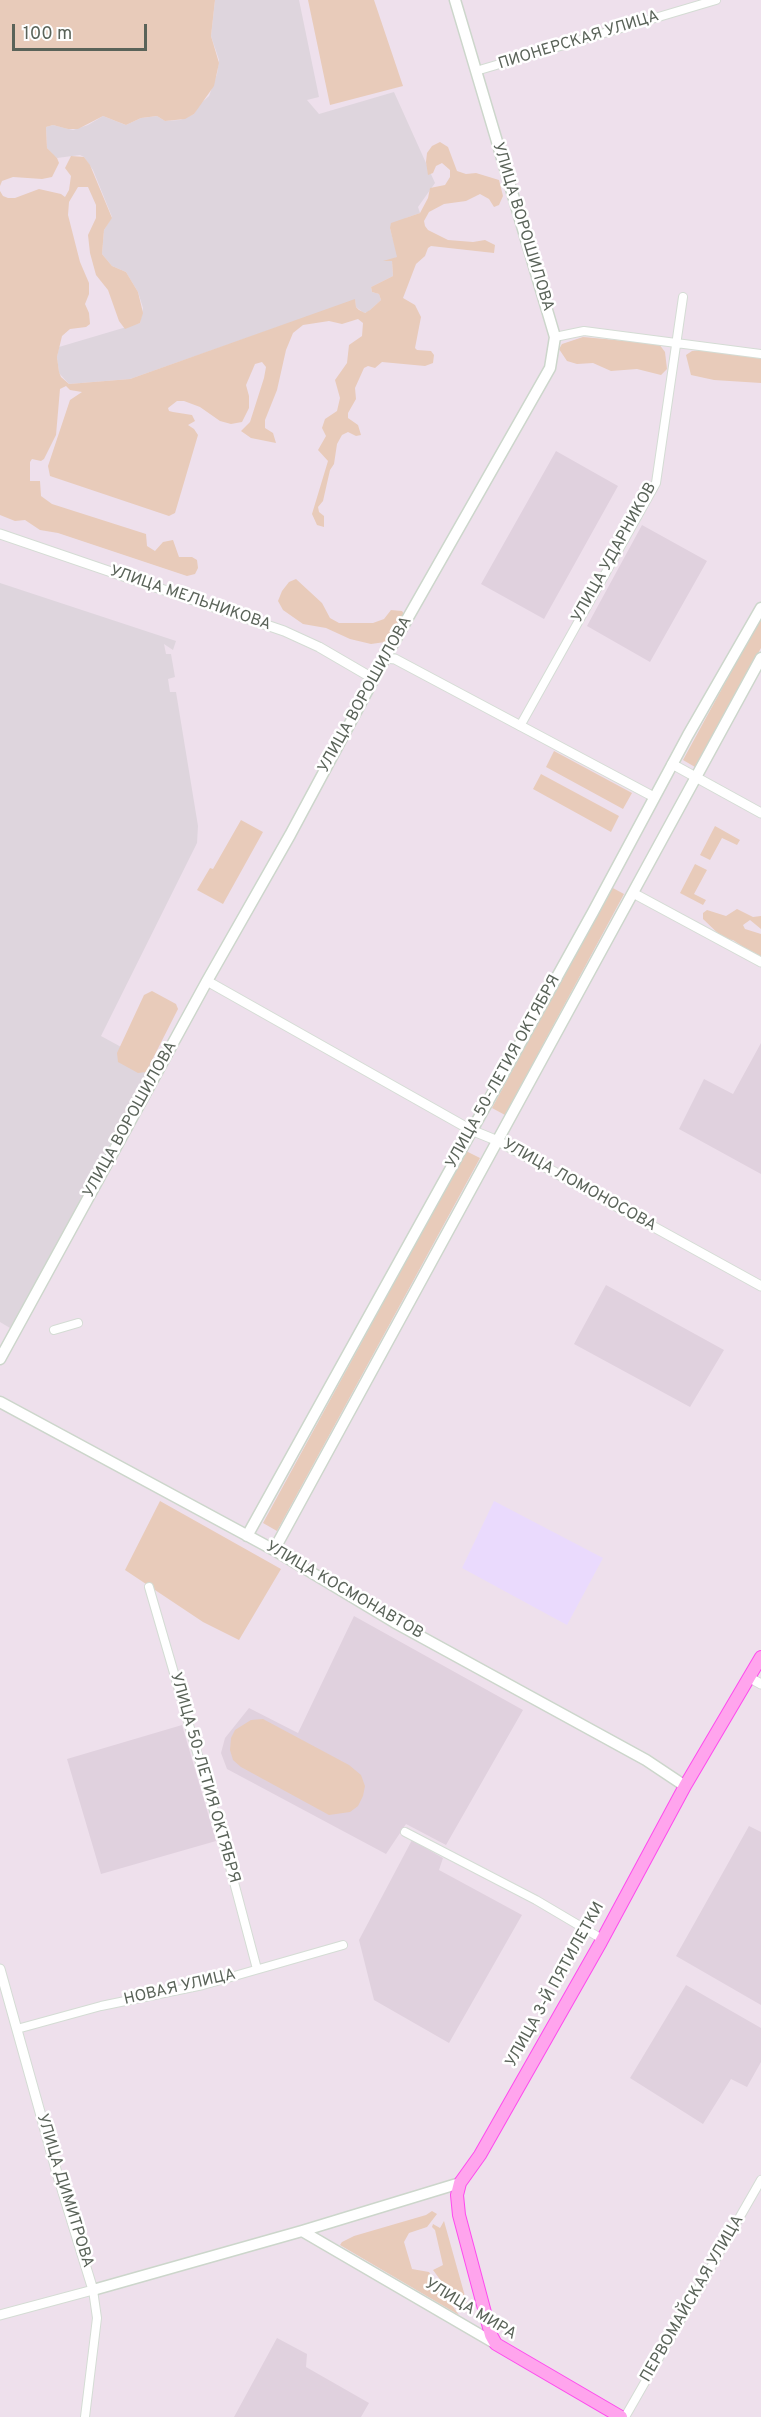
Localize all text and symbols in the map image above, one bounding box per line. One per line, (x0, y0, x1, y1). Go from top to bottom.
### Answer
street label: ПИОНЕРСКАЯ УЛИЦА (496, 7, 662, 75)
scale bar (15, 12, 150, 50)
text: 100 m (23, 23, 72, 46)
street label: УЛИЦА ВОРОШИЛОВА (487, 140, 557, 314)
street label: УЛИЦА УДАРНИКОВ (568, 480, 662, 626)
street label: УЛИЦА МЕЛЬНИКОВА (107, 562, 273, 636)
street label: УЛИЦА ВОРОШИЛОВА (315, 613, 417, 777)
street label: УЛИЦА 50-ЛЕТИЯ ОКТЯБРЯ (443, 972, 565, 1172)
street label: УЛИЦА ВОРОШИЛОВА (80, 1038, 182, 1202)
street label: УЛИЦА ЛОМОНОСОВА (499, 1136, 659, 1236)
street label: УЛИЦА КОСМОНАВТОВ (262, 1538, 426, 1644)
street label: УЛИЦА 50-ЛЕТИЯ ОКТЯБРЯ (165, 1671, 243, 1885)
street label: УЛИЦА 3-Й ПЯТИЛЕТКИ (503, 1899, 609, 2071)
street label: НОВАЯ УЛИЦА (122, 1966, 238, 2010)
street label: УЛИЦА ДИМИТРОВА (31, 2112, 97, 2270)
street label: ПЕРВОМАЙСКАЯ УЛИЦА (637, 2212, 749, 2386)
street label: УЛИЦА МИРА (421, 2275, 519, 2345)

